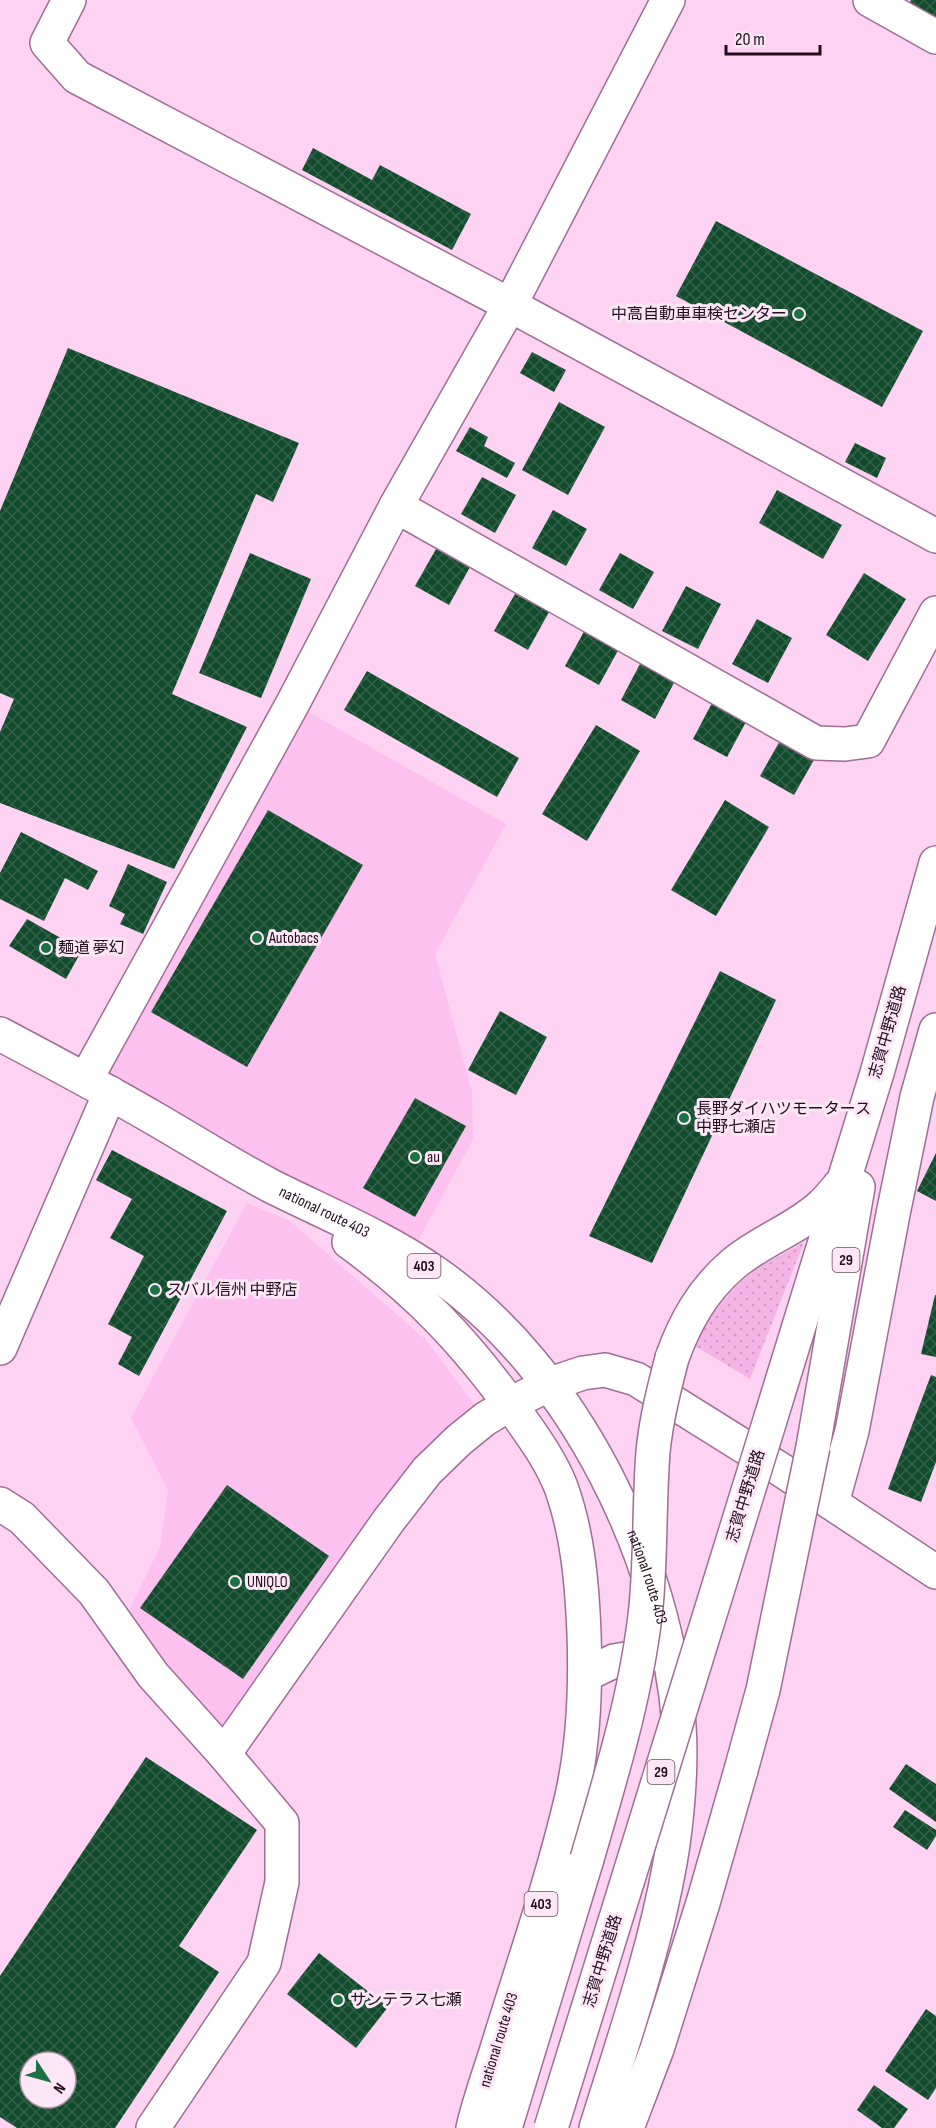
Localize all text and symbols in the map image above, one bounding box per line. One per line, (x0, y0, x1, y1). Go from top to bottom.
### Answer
scale bar (726, 18, 820, 56)
text: 20 m (735, 29, 765, 50)
place label: 中高自動車車検センター (611, 305, 787, 324)
marker: 中高自動車車検センター (792, 307, 806, 321)
place label: Autobacs (268, 929, 319, 948)
marker: Autobacs (250, 931, 264, 945)
place label: 麺道 夢幻 (58, 939, 125, 958)
marker: 麺道 夢幻 (39, 941, 53, 955)
street label: 志賀中野道路 (866, 983, 910, 1081)
place label: 長野ダイハツモータース 中野七瀬店 (696, 1100, 871, 1137)
marker: 長野ダイハツモータース 中野七瀬店 (677, 1111, 691, 1125)
place label: au (427, 1148, 440, 1167)
marker: au (408, 1150, 422, 1164)
street label: national route 403 (276, 1182, 373, 1242)
road number: 29 (832, 1248, 860, 1272)
road number: 403 (408, 1254, 440, 1278)
place label: スバル信州 中野店 (167, 1281, 298, 1300)
marker: スバル信州 中野店 (148, 1283, 162, 1297)
street label: 志賀中野道路 (723, 1447, 769, 1545)
street label: national route 403 (623, 1527, 671, 1626)
place label: UNIQLO (247, 1573, 288, 1592)
marker: UNIQLO (228, 1575, 242, 1589)
road number: 29 (648, 1760, 674, 1784)
road number: 403 (524, 1892, 558, 1916)
street label: 志賀中野道路 (580, 1912, 626, 2010)
street label: national route 403 (476, 1990, 522, 2090)
place label: サンテラス七瀬 (350, 1991, 462, 2010)
marker: サンテラス七瀬 (331, 1993, 345, 2007)
north arrow (18, 2050, 78, 2110)
text: N (49, 2079, 69, 2097)

